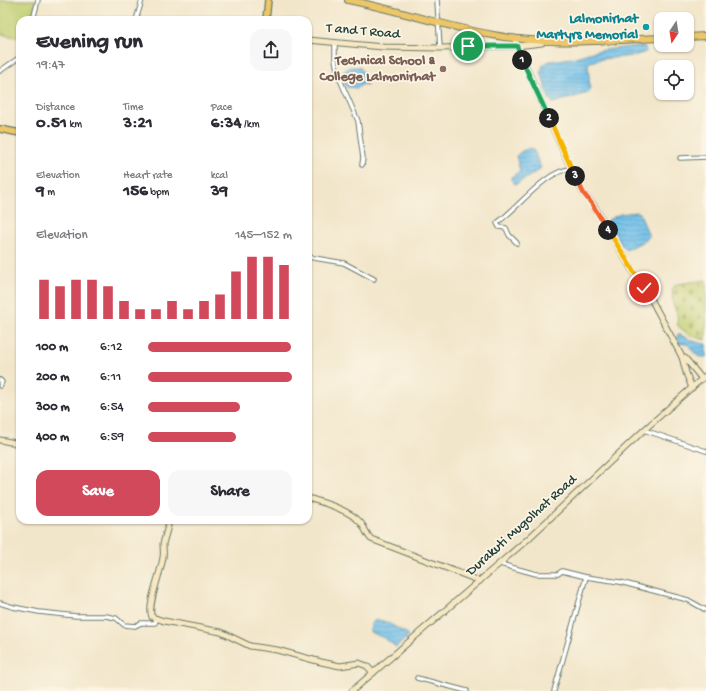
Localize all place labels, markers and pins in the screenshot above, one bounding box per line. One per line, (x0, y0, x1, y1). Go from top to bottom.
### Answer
place label: Lalmonirhat Martyrs Memorial (537, 11, 639, 44)
marker: Lalmonirhat Martyrs Memorial (641, 22, 651, 32)
pin (451, 29, 485, 63)
pin: 1 (512, 50, 532, 70)
place label: Technical School & College Lalmonirhat (318, 53, 436, 86)
marker: Technical School & College Lalmonirhat (438, 64, 448, 74)
pin: 2 (539, 108, 559, 128)
pin: 3 (565, 166, 585, 186)
pin: 4 (598, 220, 618, 240)
pin (627, 271, 661, 305)

